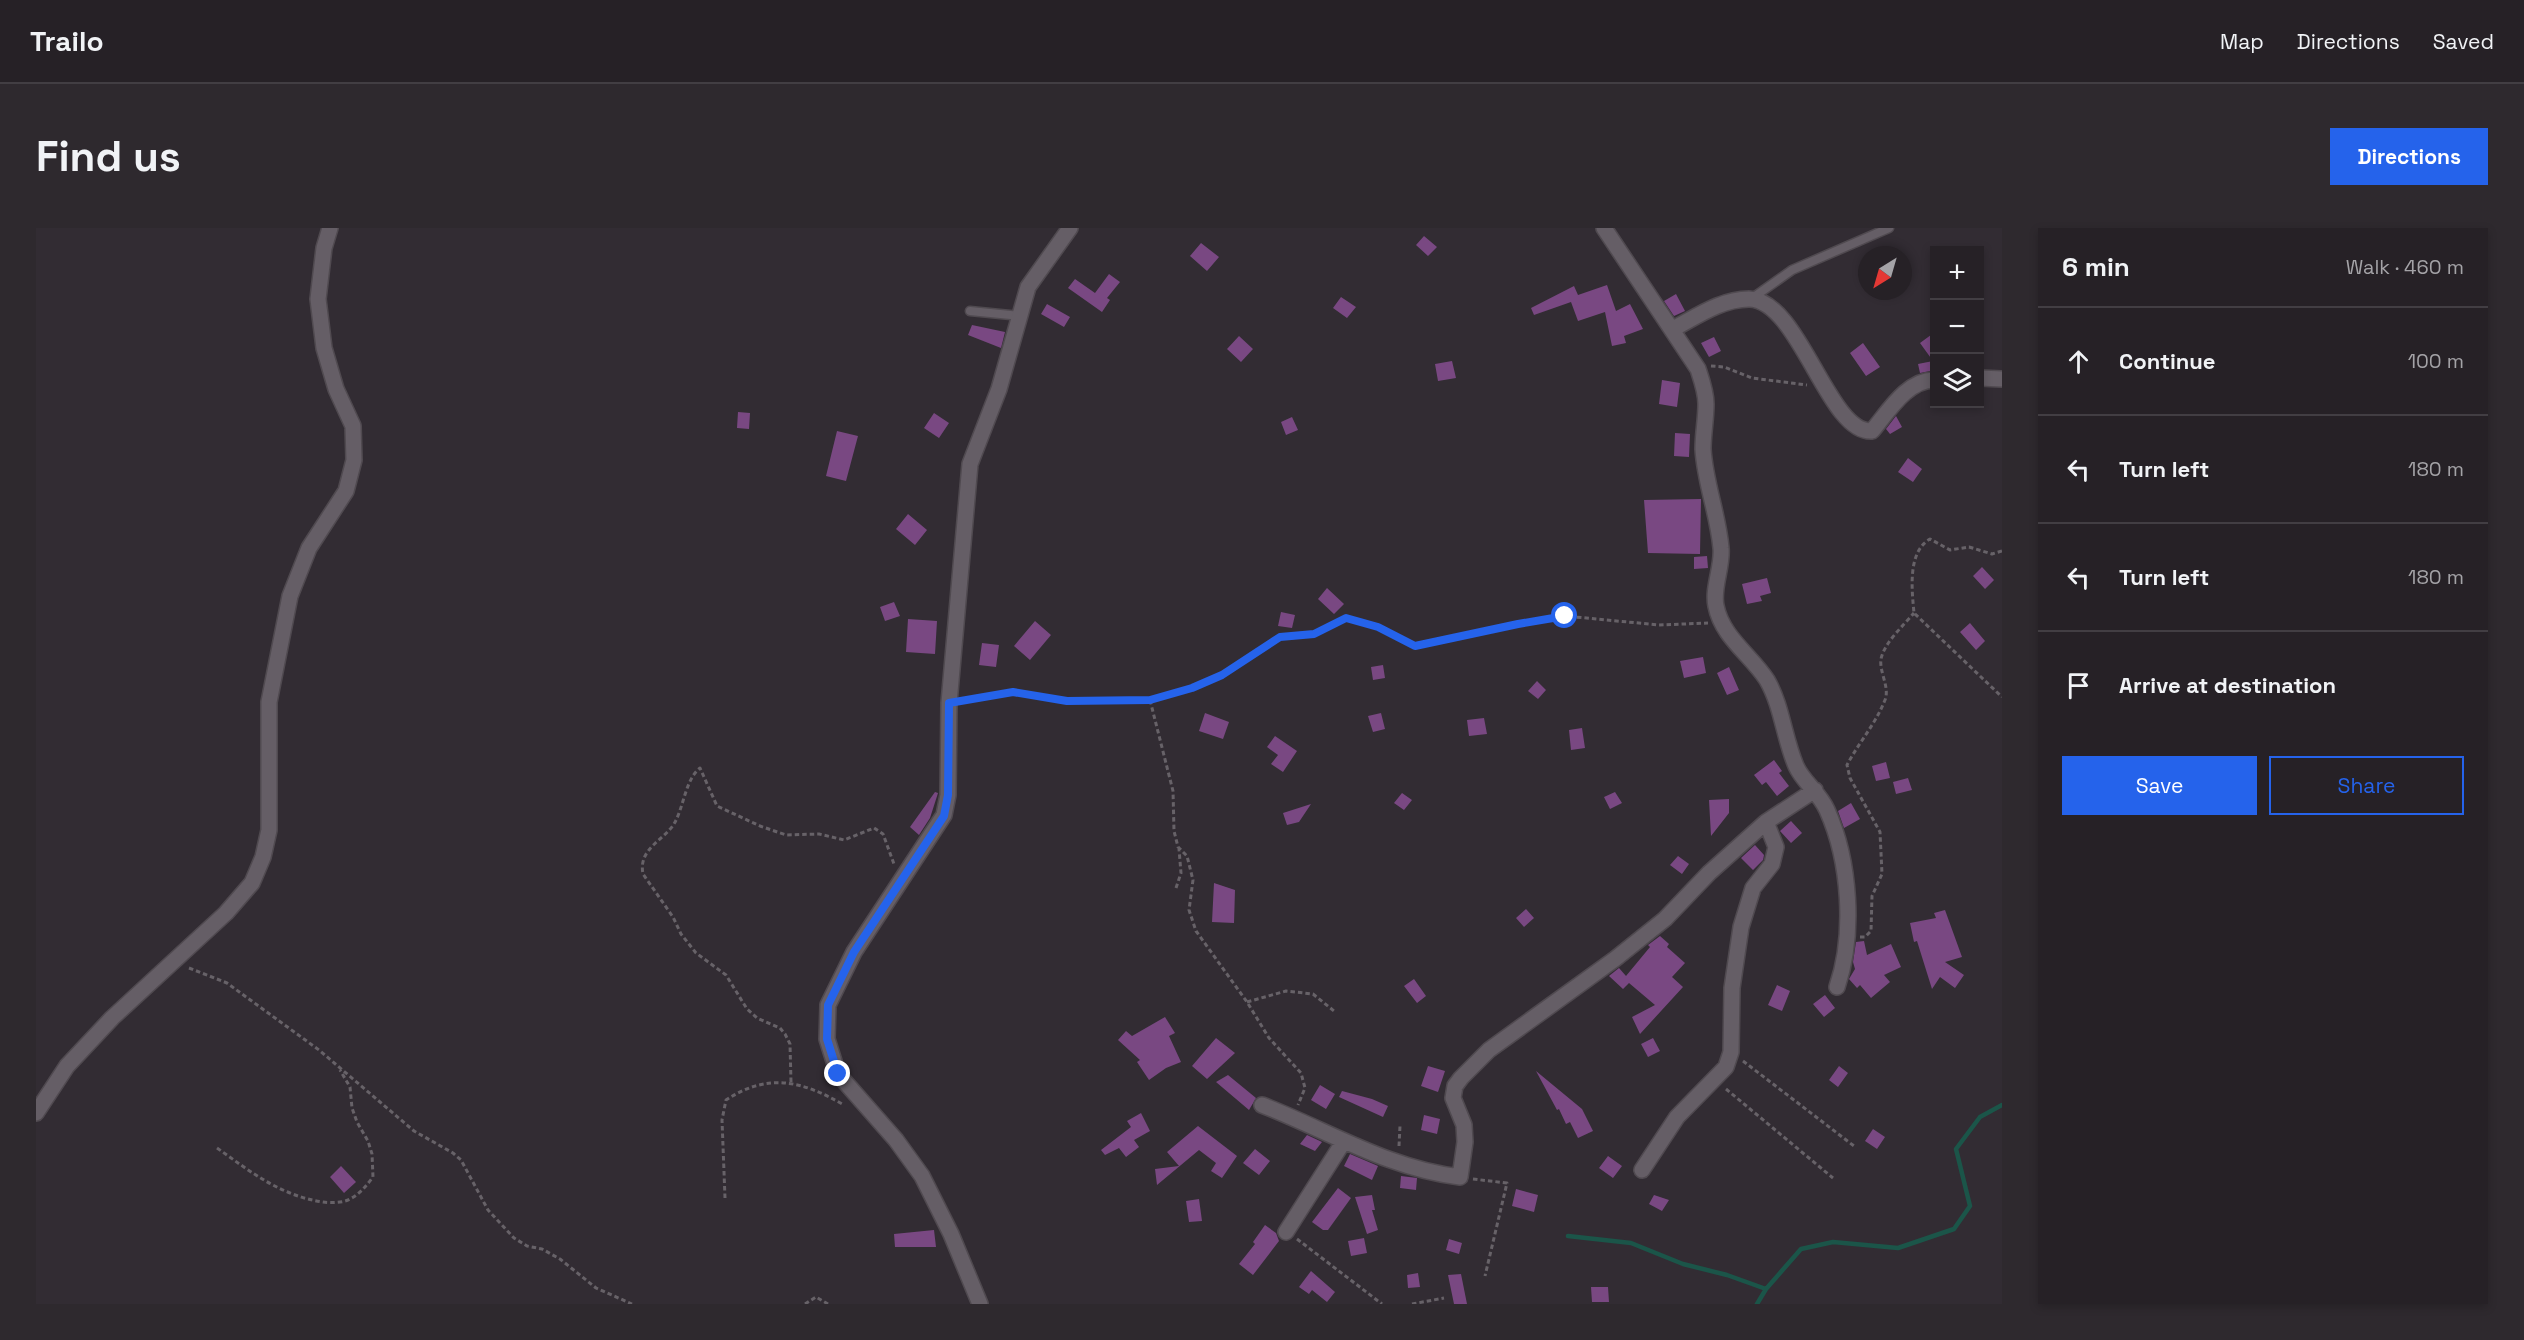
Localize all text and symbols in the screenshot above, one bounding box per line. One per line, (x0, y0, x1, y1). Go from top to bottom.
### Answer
text: Trailo (30, 23, 104, 59)
text: Map (2220, 28, 2264, 55)
text: Directions (2297, 28, 2400, 55)
text: Saved (2433, 28, 2494, 55)
button: Directions (2330, 128, 2488, 185)
text: Find us (36, 130, 181, 183)
north arrow (1858, 246, 1912, 300)
map controls (1930, 246, 1984, 408)
button: + (1930, 246, 1984, 300)
text: 6 min (2062, 250, 2130, 284)
text: Walk · 460 m (2346, 254, 2464, 280)
button: − (1930, 300, 1984, 354)
icon: ahead (2062, 345, 2095, 378)
text: Continue (2119, 347, 2215, 375)
text: 100 m (2408, 348, 2464, 374)
button: layers (1930, 354, 1984, 408)
icon: left (2062, 453, 2095, 486)
text: Turn left (2119, 455, 2209, 483)
text: 180 m (2408, 456, 2464, 482)
icon: left (2062, 561, 2095, 594)
text: Turn left (2119, 563, 2209, 591)
text: 180 m (2408, 564, 2464, 590)
route start (1551, 602, 1577, 628)
icon: arrive (2062, 669, 2095, 702)
text: Arrive at destination (2119, 671, 2336, 699)
button: Save (2062, 756, 2257, 815)
button: Share (2269, 756, 2464, 815)
route end (824, 1060, 850, 1086)

